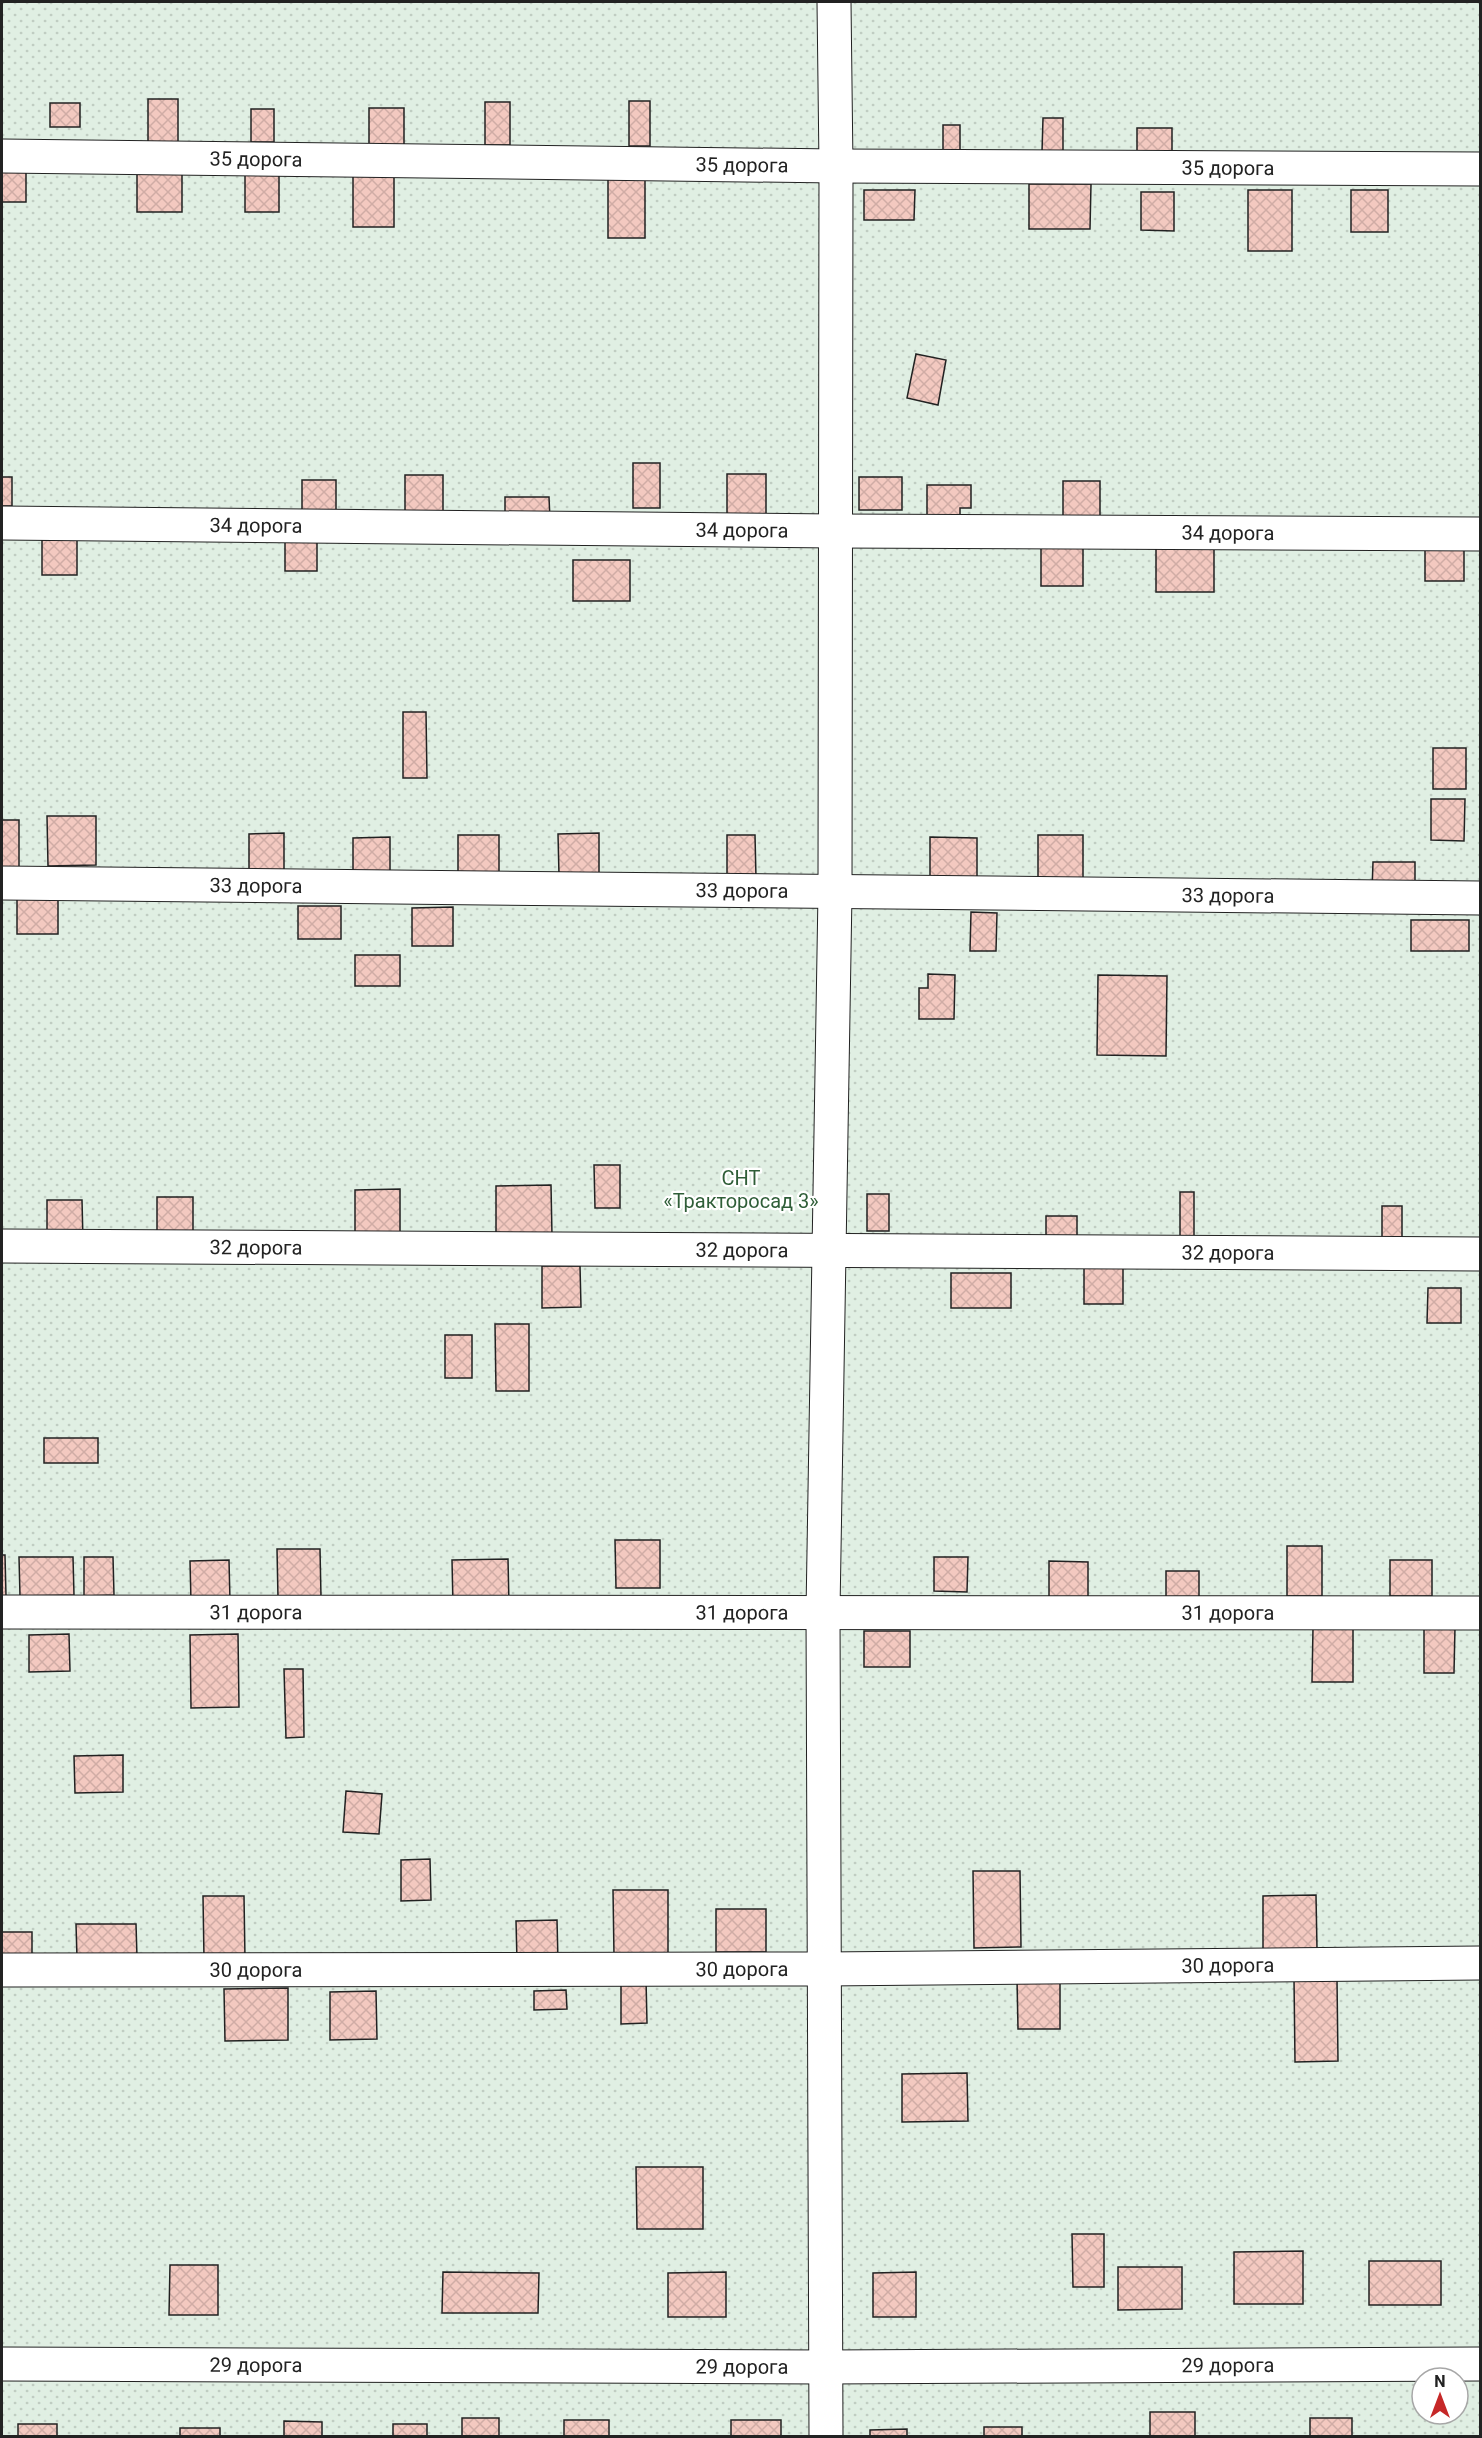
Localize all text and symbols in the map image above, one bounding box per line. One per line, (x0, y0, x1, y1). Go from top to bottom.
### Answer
street label: 35 дорога (209, 146, 303, 172)
street label: 35 дорога (695, 152, 789, 177)
street label: 35 дорога (1181, 156, 1274, 180)
street label: 34 дорога (209, 513, 303, 538)
street label: 34 дорога (695, 518, 789, 543)
street label: 34 дорога (1181, 521, 1274, 545)
street label: 33 дорога (209, 873, 303, 898)
street label: 33 дорога (695, 878, 789, 903)
street label: 33 дорога (1181, 883, 1275, 908)
park label: СНТ «Тракторосад 3» (663, 1166, 819, 1213)
street label: 32 дорога (209, 1235, 303, 1260)
street label: 32 дорога (695, 1238, 788, 1262)
street label: 32 дорога (1181, 1240, 1274, 1265)
street label: 31 дорога (210, 1600, 302, 1624)
street label: 31 дорога (696, 1600, 788, 1625)
street label: 31 дорога (1182, 1601, 1274, 1625)
street label: 30 дорога (1181, 1953, 1275, 1978)
street label: 30 дорога (696, 1957, 788, 1981)
street label: 30 дорога (210, 1958, 302, 1982)
street label: 29 дорога (210, 2353, 302, 2377)
street label: 29 дорога (1181, 2353, 1274, 2377)
street label: 29 дорога (696, 2355, 788, 2379)
north arrow (1410, 2366, 1470, 2426)
text: N (1434, 2372, 1446, 2391)

